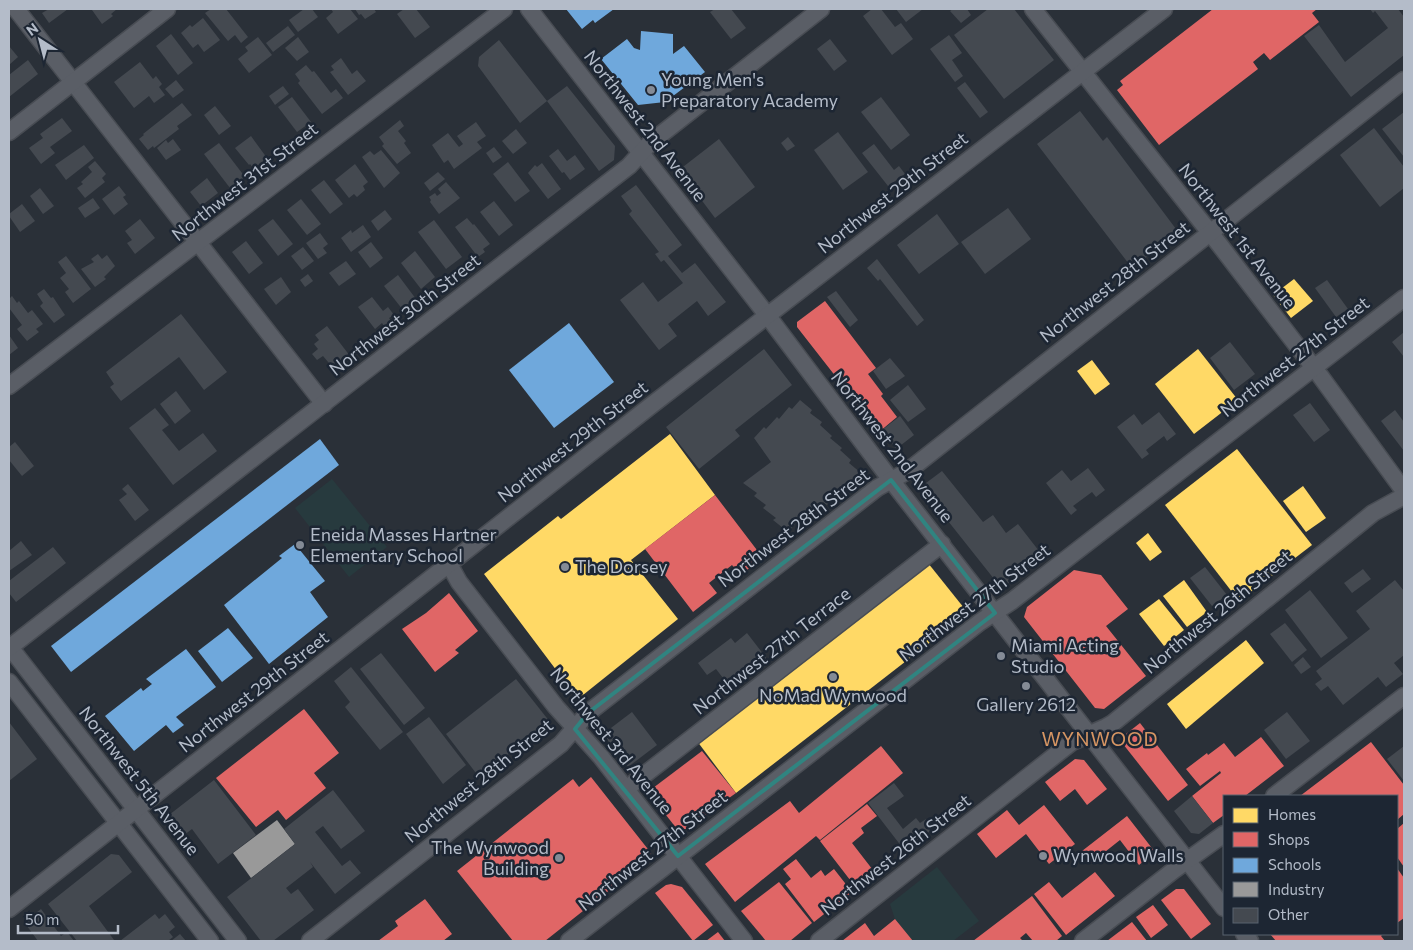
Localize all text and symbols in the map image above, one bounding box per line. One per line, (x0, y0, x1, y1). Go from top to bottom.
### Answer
north arrow (15, 15, 65, 65)
text: N (23, 19, 41, 39)
street label: Northwest 2nd Avenue (580, 45, 712, 205)
place label: Young Men's Preparatory Academy (661, 68, 838, 111)
marker: Young Men's Preparatory Academy (645, 84, 657, 96)
street label: Northwest 31st Street (167, 117, 322, 245)
street label: Northwest 29th Street (813, 127, 972, 258)
street label: Northwest 1st Avenue (1174, 158, 1301, 312)
street label: Northwest 28th Street (1035, 216, 1194, 347)
street label: Northwest 30th Street (324, 248, 484, 380)
street label: Northwest 27th Street (1216, 291, 1373, 421)
street label: Northwest 2nd Avenue (827, 366, 959, 526)
street label: Northwest 29th Street (493, 376, 652, 507)
street label: Northwest 28th Street (713, 463, 874, 591)
place label: Eneida Masses Hartner Elementary School (310, 523, 497, 566)
street label: Northwest 27th Street (895, 538, 1054, 666)
marker: Eneida Masses Hartner Elementary School (294, 539, 306, 551)
street label: Northwest 26th Street (1139, 545, 1296, 678)
place label: The Dorsey (575, 555, 667, 577)
marker: The Dorsey (559, 561, 571, 573)
street label: Northwest 27th Terrace (688, 582, 855, 719)
street label: Northwest 29th Street (174, 626, 333, 757)
place label: Miami Acting Studio (1011, 634, 1119, 677)
marker: Miami Acting Studio (995, 650, 1007, 662)
street label: Northwest 3rd Avenue (546, 663, 678, 818)
marker: NoMad Wynwood (827, 671, 839, 683)
marker: Gallery 2612 (1020, 680, 1032, 692)
place label: NoMad Wynwood (759, 684, 907, 706)
place label: Gallery 2612 (976, 693, 1076, 715)
street label: Northwest 5th Avenue (75, 701, 205, 859)
street label: Northwest 28th Street (400, 714, 557, 847)
district label: WYNWOOD (1041, 727, 1159, 750)
street label: Northwest 27th Street (574, 785, 731, 915)
street label: Northwest 26th Street (816, 789, 975, 920)
legend (1223, 795, 1398, 935)
text: Homes (1268, 805, 1316, 823)
text: Shops (1268, 830, 1310, 848)
place label: The Wynwood Building (431, 836, 549, 879)
place label: Wynwood Walls (1053, 844, 1184, 866)
marker: Wynwood Walls (1037, 850, 1049, 862)
marker: The Wynwood Building (553, 852, 565, 864)
text: Schools (1268, 855, 1322, 873)
text: Industry (1268, 880, 1325, 898)
scale bar (18, 902, 118, 934)
text: Other (1268, 905, 1309, 923)
text: 50 m (25, 910, 59, 928)

